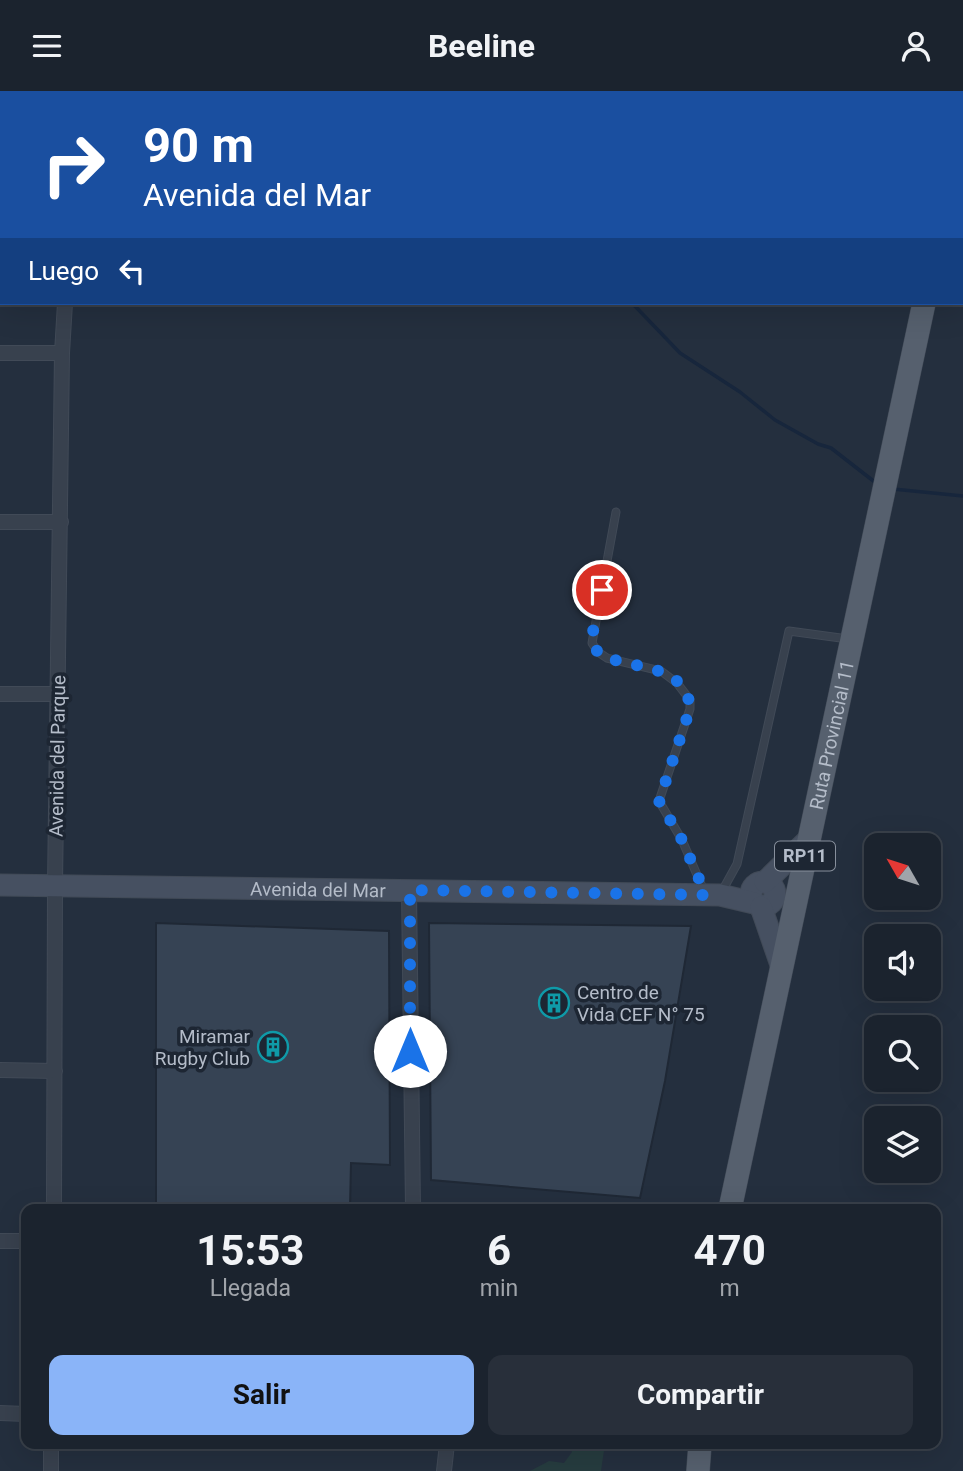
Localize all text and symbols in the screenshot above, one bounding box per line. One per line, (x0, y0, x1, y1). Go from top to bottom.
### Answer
icon: menu (28, 27, 66, 65)
text: Beeline (428, 27, 535, 65)
icon: person (897, 27, 935, 65)
text: 90 m (143, 117, 254, 174)
icon: right (28, 119, 119, 210)
text: Avenida del Mar (143, 176, 371, 214)
icon: left (113, 252, 151, 290)
text: Luego (28, 256, 99, 286)
pin (572, 560, 632, 620)
icon: arrive (583, 571, 621, 609)
street label: Ruta Provincial 11 (805, 658, 859, 812)
street label: Avenida del Parque (45, 675, 70, 837)
north arrow (864, 833, 942, 910)
map controls (864, 833, 941, 1183)
road number: RP11 (775, 841, 835, 871)
street label: Avenida del Mar (250, 877, 386, 902)
button: sound (864, 924, 941, 1001)
place label: Centro de Vida CEF N° 75 (577, 981, 705, 1026)
building icon: Centro de Vida CEF N° 75 (537, 986, 571, 1020)
position arrow (373, 1014, 447, 1088)
button: search (864, 1015, 941, 1092)
place label: Miramar Rugby Club (155, 1025, 251, 1070)
building icon: Miramar Rugby Club (256, 1030, 290, 1064)
button: layers (864, 1106, 941, 1183)
text: 15:53 (196, 1226, 304, 1275)
text: 6 (487, 1226, 511, 1275)
text: 470 (693, 1226, 766, 1275)
text: Llegada (210, 1275, 291, 1302)
text: min (480, 1275, 518, 1302)
text: m (720, 1275, 740, 1302)
button: Salir (49, 1355, 474, 1435)
button: Compartir (488, 1355, 913, 1435)

